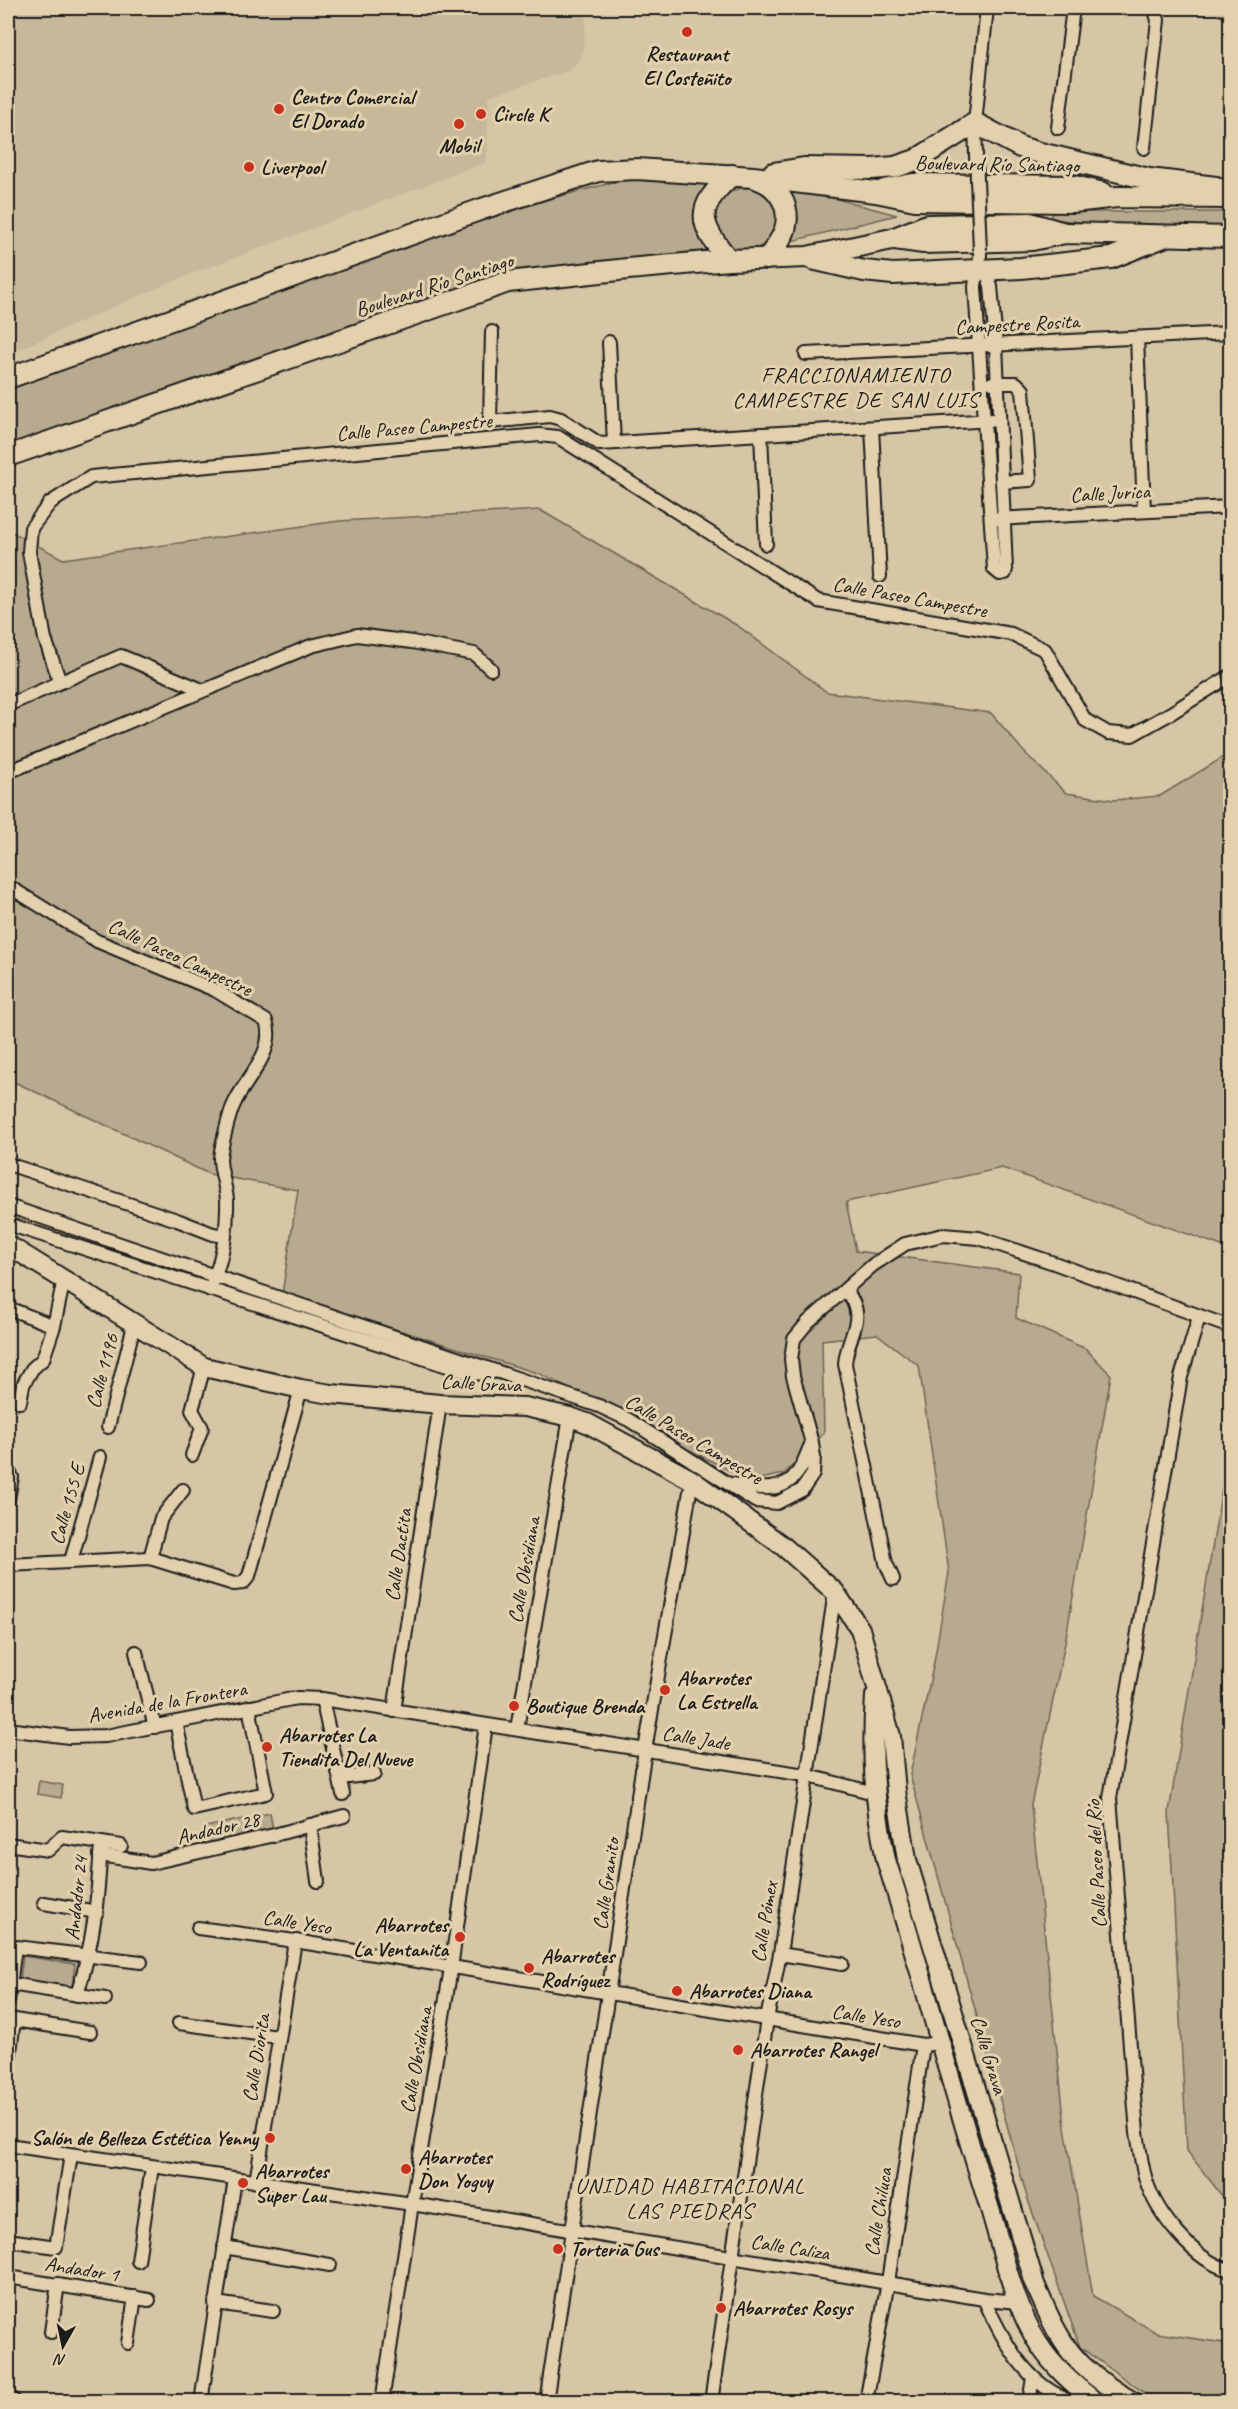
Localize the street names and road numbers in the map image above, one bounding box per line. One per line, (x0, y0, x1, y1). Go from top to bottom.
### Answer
street label: Boulevard Río Santiago (915, 150, 1082, 178)
street label: Boulevard Río Santiago (352, 246, 519, 323)
street label: Campestre Rosita (954, 308, 1082, 340)
street label: Calle Paseo Campestre (335, 407, 494, 447)
street label: Calle Jurica (1070, 478, 1152, 508)
street label: Calle Paseo Campestre (831, 571, 990, 624)
street label: Calle Paseo Campestre (104, 912, 257, 1002)
street label: Calle 1196 (80, 1330, 125, 1411)
street label: Calle Grava (440, 1368, 524, 1398)
street label: Calle Paseo Campestre (621, 1388, 768, 1491)
street label: Calle 155 E (43, 1458, 92, 1547)
street label: Calle Dactita (379, 1506, 418, 1603)
street label: Calle Obsidiana (502, 1513, 547, 1625)
street label: Avenida de la Frontera (86, 1675, 250, 1729)
street label: Calle Jade (660, 1720, 734, 1757)
street label: Calle Paseo del Río (1080, 1798, 1112, 1929)
street label: Andador 28 (174, 1805, 265, 1850)
street label: Calle Granito (587, 1834, 626, 1932)
street label: Andador 24 (59, 1852, 94, 1941)
street label: Calle Pómex (745, 1878, 783, 1964)
street label: Calle Yeso (261, 1904, 335, 1940)
street label: Calle Yeso (830, 1998, 904, 2034)
street label: Calle Obsidiana (394, 2003, 439, 2115)
street label: Calle Diorita (236, 2010, 276, 2104)
street label: Calle Grava (965, 2013, 1014, 2099)
street label: Calle Chiluca (858, 2165, 898, 2258)
street label: Calle Caliza (749, 2228, 833, 2266)
street label: Andador 1 (43, 2250, 123, 2288)

